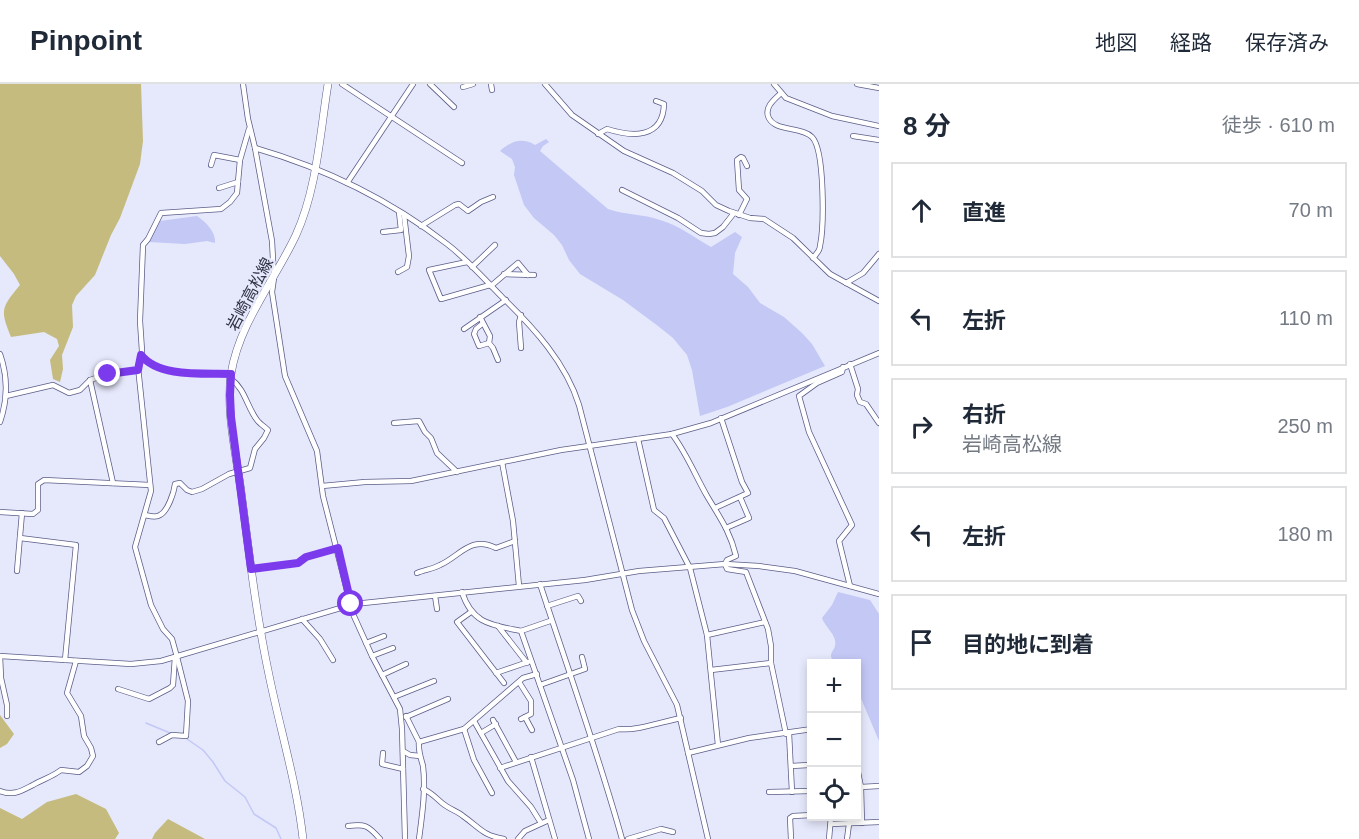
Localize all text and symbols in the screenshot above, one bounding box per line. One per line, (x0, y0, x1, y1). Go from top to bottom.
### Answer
text: Pinpoint (30, 25, 142, 56)
text: 地図 (1095, 31, 1137, 54)
text: 経路 (1170, 31, 1212, 54)
text: 保存済み (1245, 31, 1329, 54)
text: 8 分 (903, 111, 951, 141)
text: 徒歩 · 610 m (1222, 114, 1335, 136)
icon: ahead (905, 194, 938, 227)
text: 70 m (1289, 199, 1333, 221)
text: 直進 (962, 200, 1006, 225)
street label: 岩崎高松線 (224, 255, 276, 333)
icon: left (905, 302, 938, 335)
text: 110 m (1279, 307, 1333, 329)
text: 左折 (962, 308, 1006, 333)
route end (94, 360, 120, 386)
text: 右折 (962, 402, 1006, 427)
icon: right (905, 410, 938, 443)
text: 250 m (1277, 415, 1333, 437)
text: 岩崎高松線 (962, 433, 1062, 455)
icon: left (905, 518, 938, 551)
text: 180 m (1277, 523, 1333, 545)
text: 左折 (962, 524, 1006, 549)
route start (337, 590, 363, 616)
icon: arrive (905, 626, 938, 659)
text: 目的地に到着 (962, 632, 1094, 657)
map controls (807, 659, 861, 821)
button: + (807, 659, 861, 713)
button: − (807, 713, 861, 767)
button: locate (807, 767, 861, 821)

